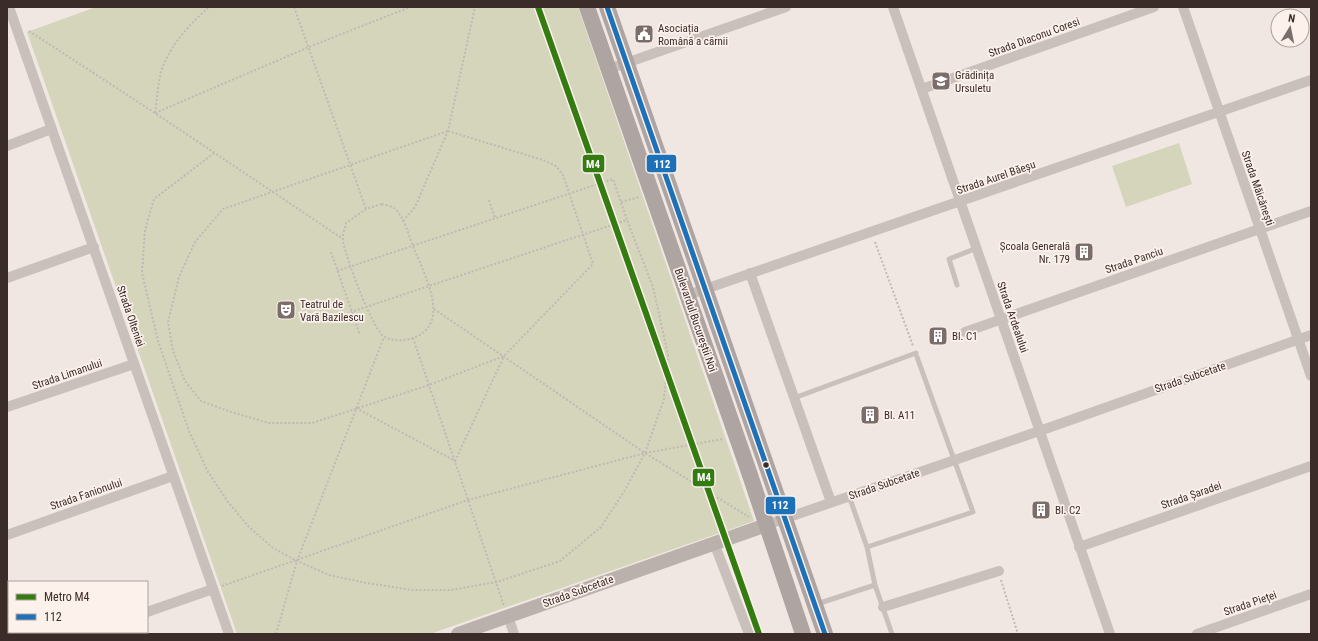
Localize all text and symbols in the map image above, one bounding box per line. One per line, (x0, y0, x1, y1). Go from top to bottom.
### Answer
north arrow (1270, 8, 1310, 48)
text: N (1287, 12, 1296, 26)
street label: Strada Diaconu Coresi (987, 15, 1082, 60)
place label: Asociația Română a cărnii (658, 22, 728, 48)
public building icon: Asociația Română a cărnii (633, 23, 655, 45)
place label: Grădinița Ursuletu (955, 69, 994, 95)
school or university icon: Grădinița Ursuletu (930, 70, 952, 92)
street label: Strada Măicănești (1239, 149, 1276, 227)
line badge: M4 (582, 154, 605, 173)
line badge: 112 (646, 154, 677, 173)
text: M4 (586, 158, 600, 171)
text: 112 (654, 158, 671, 171)
street label: Strada Aurel Băeșu (955, 158, 1037, 197)
place label: Școala Generală Nr. 179 (1000, 240, 1070, 266)
building icon: Școala Generală Nr. 179 (1073, 241, 1095, 263)
street label: Strada Panciu (1104, 245, 1165, 276)
street label: Bulevardul Bucureștii Noi (672, 267, 719, 374)
street label: Strada Ardealului (994, 280, 1031, 354)
street label: Strada Olteniei (114, 284, 147, 348)
place label: Teatrul de Vară Bazilescu (300, 298, 364, 324)
theatre icon: Teatrul de Vară Bazilescu (275, 299, 297, 321)
building icon: Bl. C1 (927, 325, 949, 347)
place label: Bl. C1 (952, 330, 978, 343)
street label: Strada Limanului (31, 356, 104, 392)
street label: Strada Subcetate (1153, 359, 1227, 396)
building icon: Bl. A11 (859, 404, 881, 426)
place label: Bl. A11 (884, 409, 915, 422)
unlabelled marker (761, 460, 771, 470)
street label: Strada Subcetate (847, 466, 921, 503)
line badge: M4 (692, 468, 715, 487)
text: M4 (697, 471, 711, 484)
street label: Strada Fanionului (48, 476, 124, 513)
street label: Strada Șaradei (1159, 479, 1223, 512)
line badge: 112 (765, 496, 796, 515)
text: 112 (772, 499, 789, 512)
building icon: Bl. C2 (1030, 499, 1052, 521)
place label: Bl. C2 (1055, 504, 1081, 517)
street label: Strada Subcetate (541, 573, 615, 610)
legend (8, 581, 148, 633)
street label: Strada Pieței (1222, 588, 1278, 619)
text: Metro M4 (44, 590, 90, 604)
text: 112 (44, 610, 62, 624)

